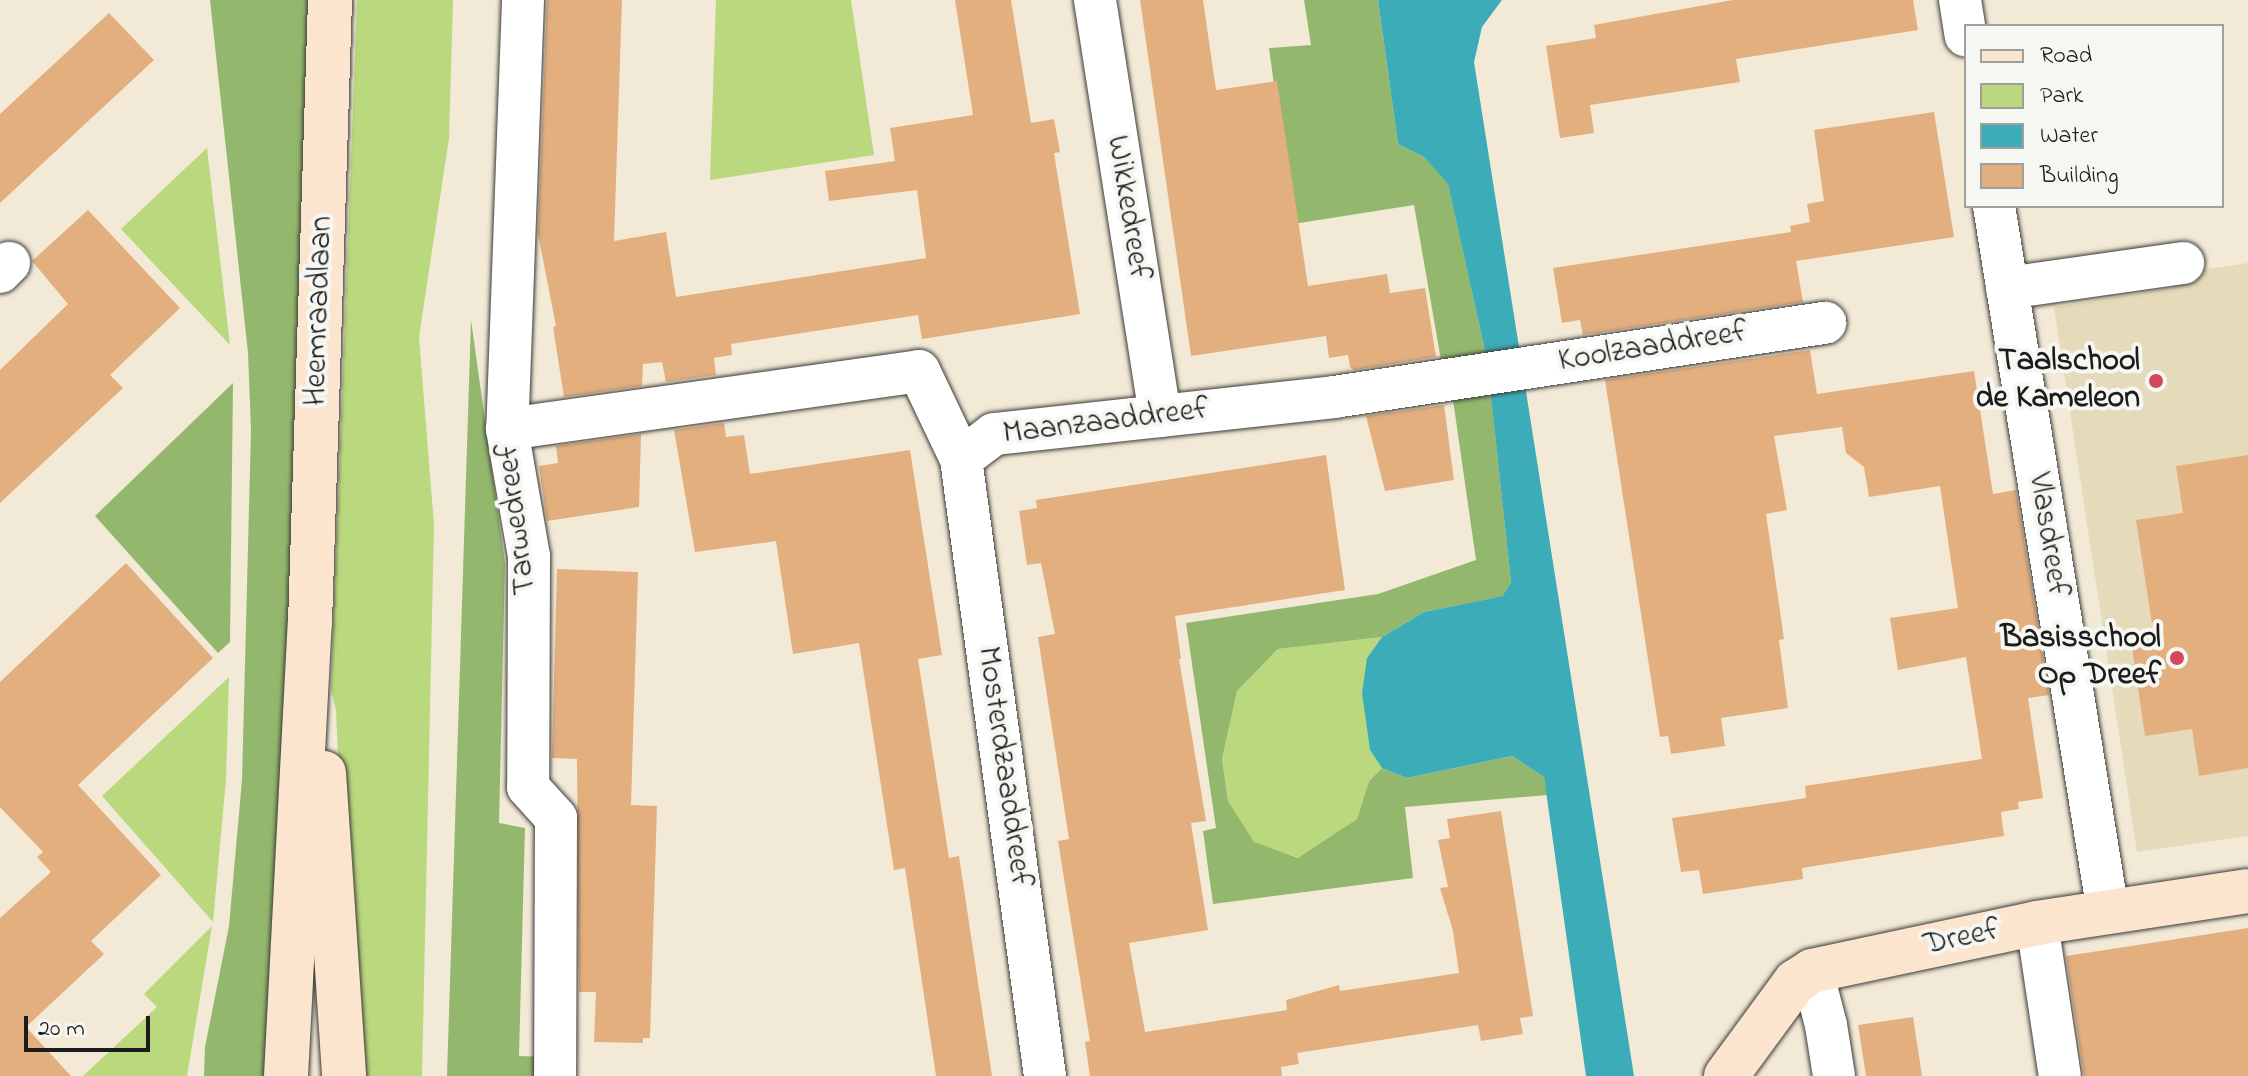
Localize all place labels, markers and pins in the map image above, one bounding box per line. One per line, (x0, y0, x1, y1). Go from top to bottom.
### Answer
place label: Taalschool de Kameleon (1976, 344, 2140, 419)
marker: Taalschool de Kameleon (2147, 372, 2165, 390)
place label: Basisschool Op Dreef (2000, 621, 2161, 696)
marker: Basisschool Op Dreef (2168, 649, 2186, 667)

